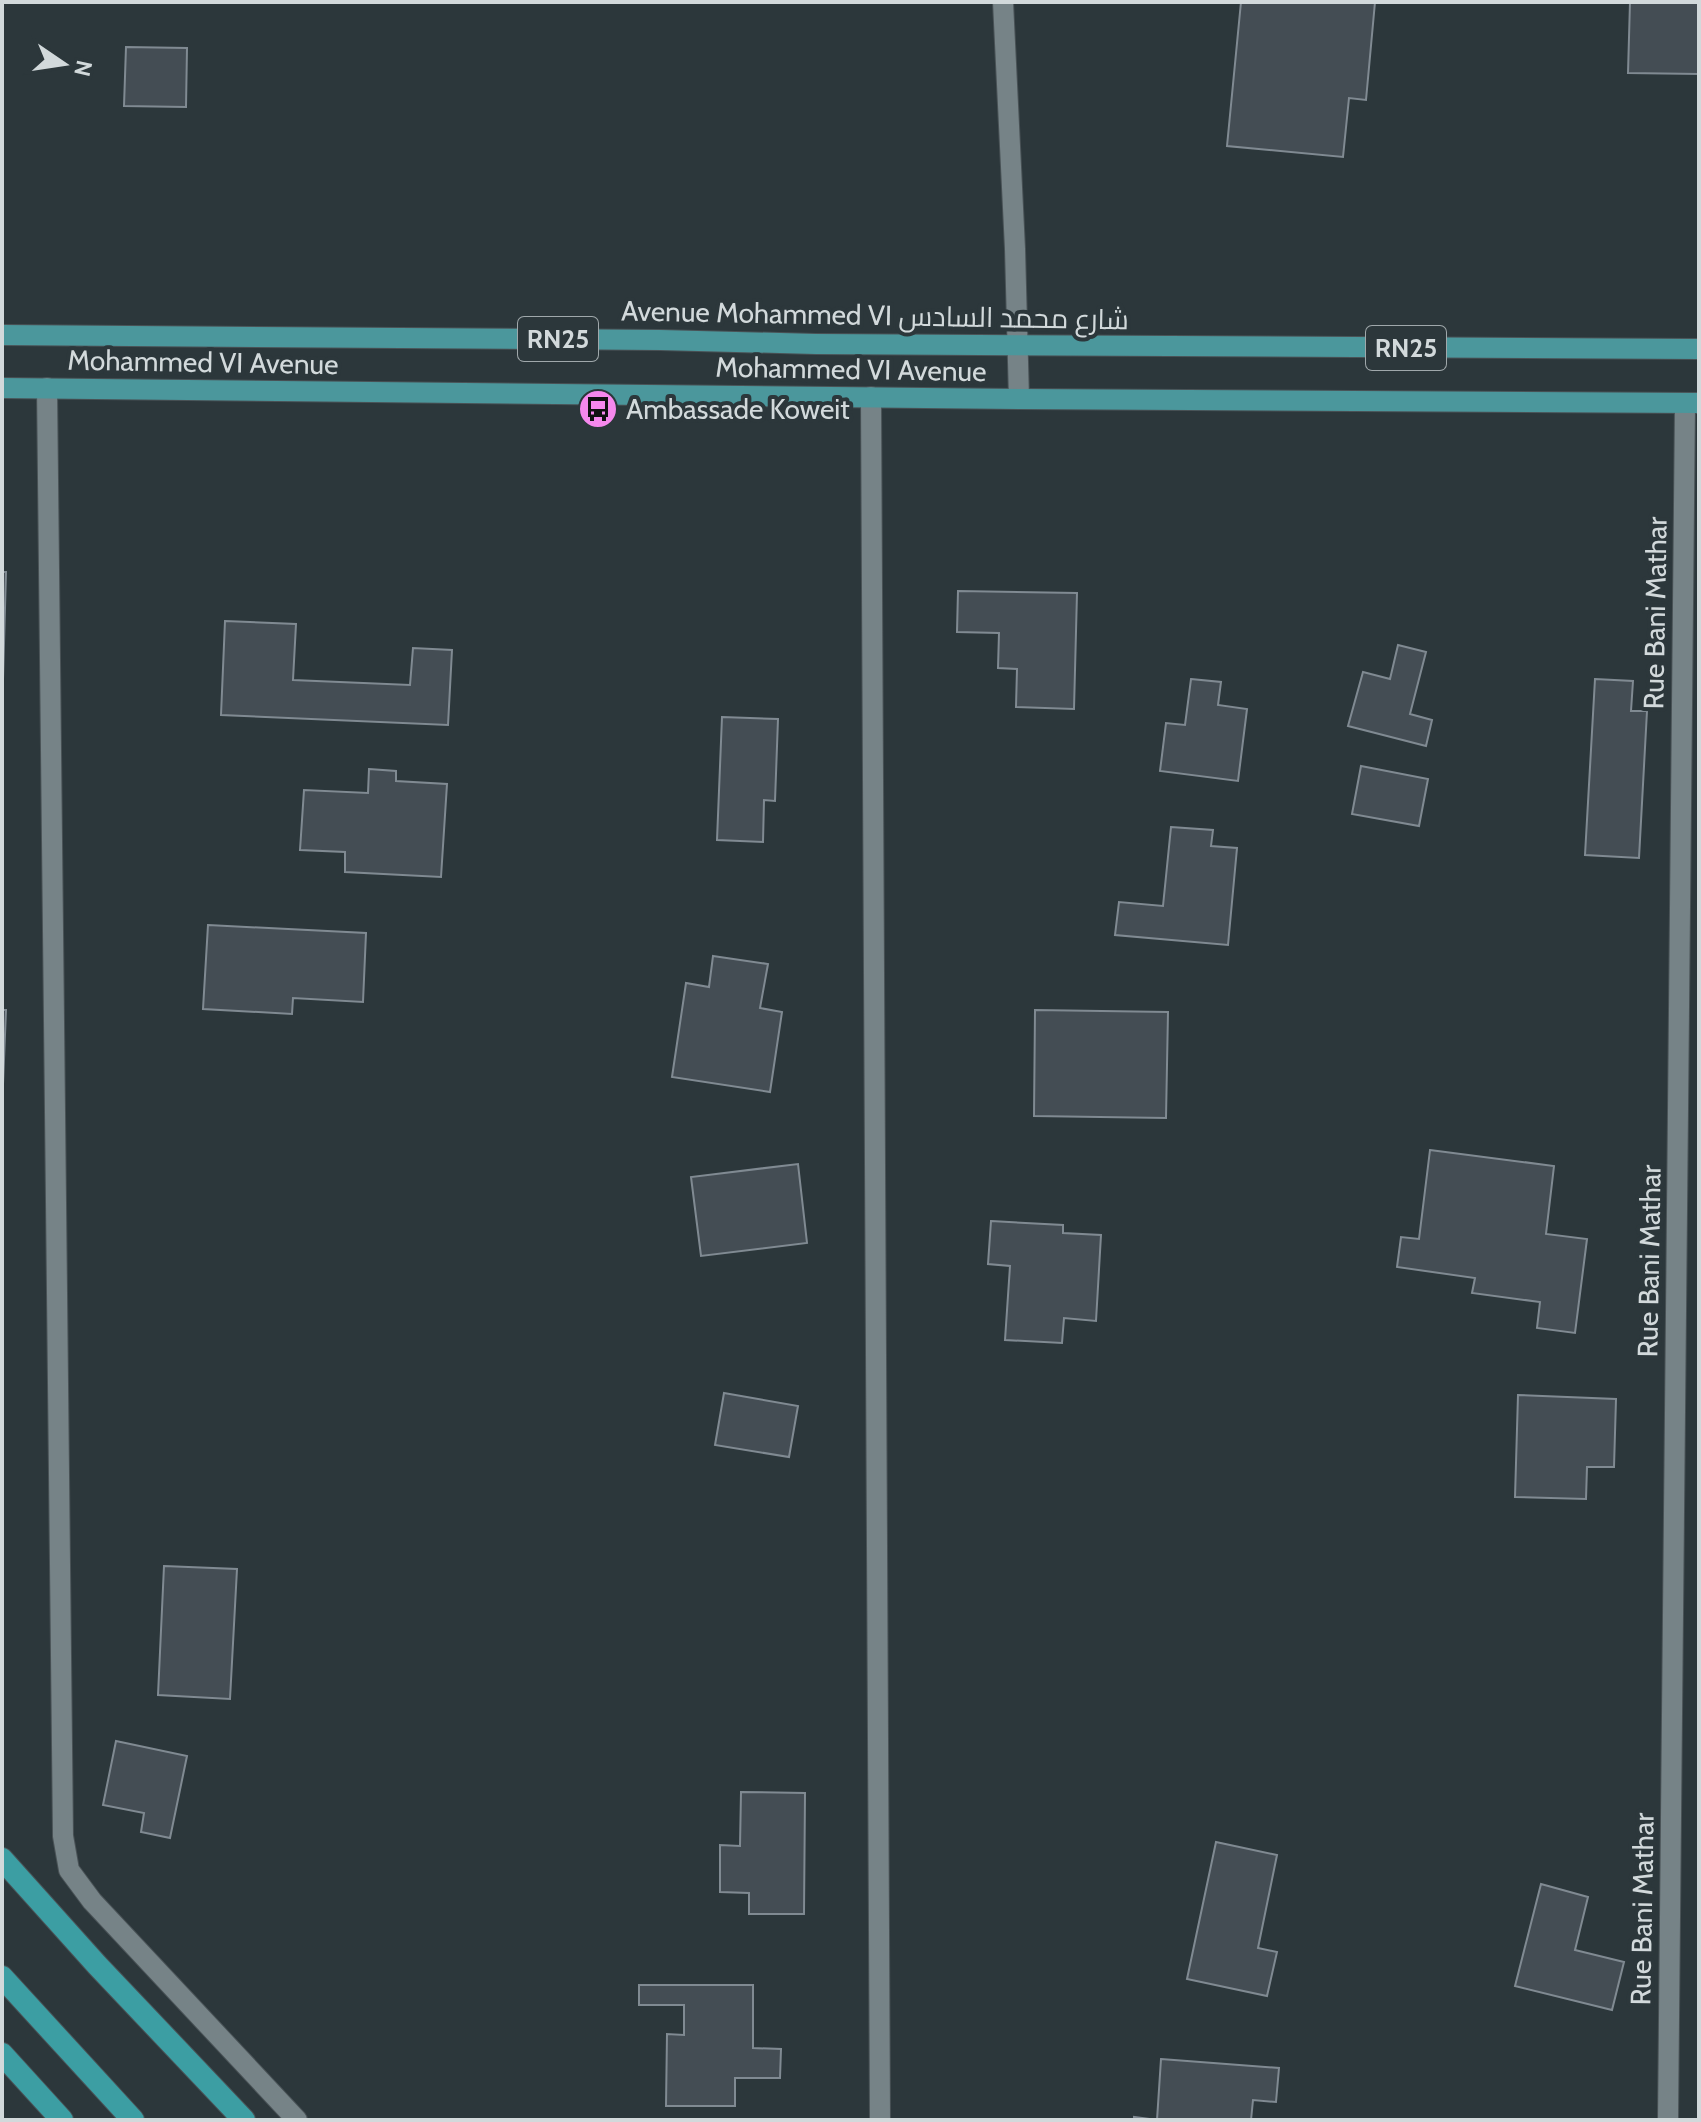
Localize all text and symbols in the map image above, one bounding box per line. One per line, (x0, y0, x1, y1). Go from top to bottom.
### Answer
north arrow (24, 24, 104, 104)
text: N (68, 58, 98, 79)
street label: Avenue Mohammed VI شارع محمد السادس (621, 294, 1129, 338)
road number: RN25 (518, 317, 598, 361)
road number: RN25 (1366, 326, 1446, 370)
street label: Mohammed VI Avenue (67, 343, 339, 381)
street label: Mohammed VI Avenue (715, 350, 987, 388)
bus stop icon: Ambassade Koweit (577, 388, 619, 430)
place label: Ambassade Koweit (626, 392, 850, 426)
street label: Rue Bani Mathar (1636, 516, 1674, 710)
street label: Rue Bani Mathar (1630, 1164, 1668, 1358)
street label: Rue Bani Mathar (1623, 1812, 1661, 2006)

